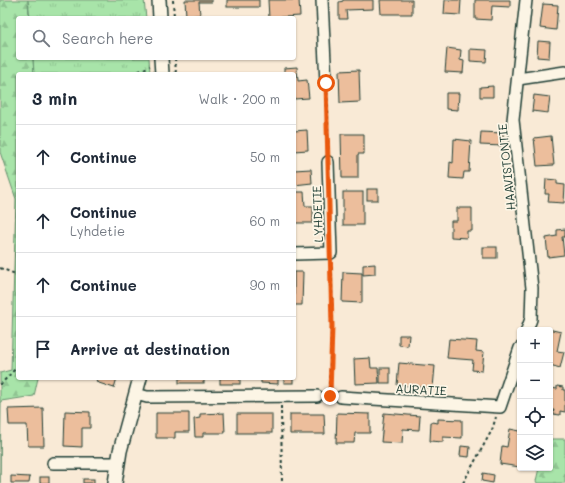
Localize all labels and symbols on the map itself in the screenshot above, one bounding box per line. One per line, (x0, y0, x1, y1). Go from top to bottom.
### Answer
route start (317, 74, 335, 92)
street label: HAAVISTONTIE (493, 123, 519, 211)
street label: LYHDETIE (308, 185, 326, 243)
street label: AURATIE (395, 380, 447, 398)
route end (321, 387, 339, 405)

